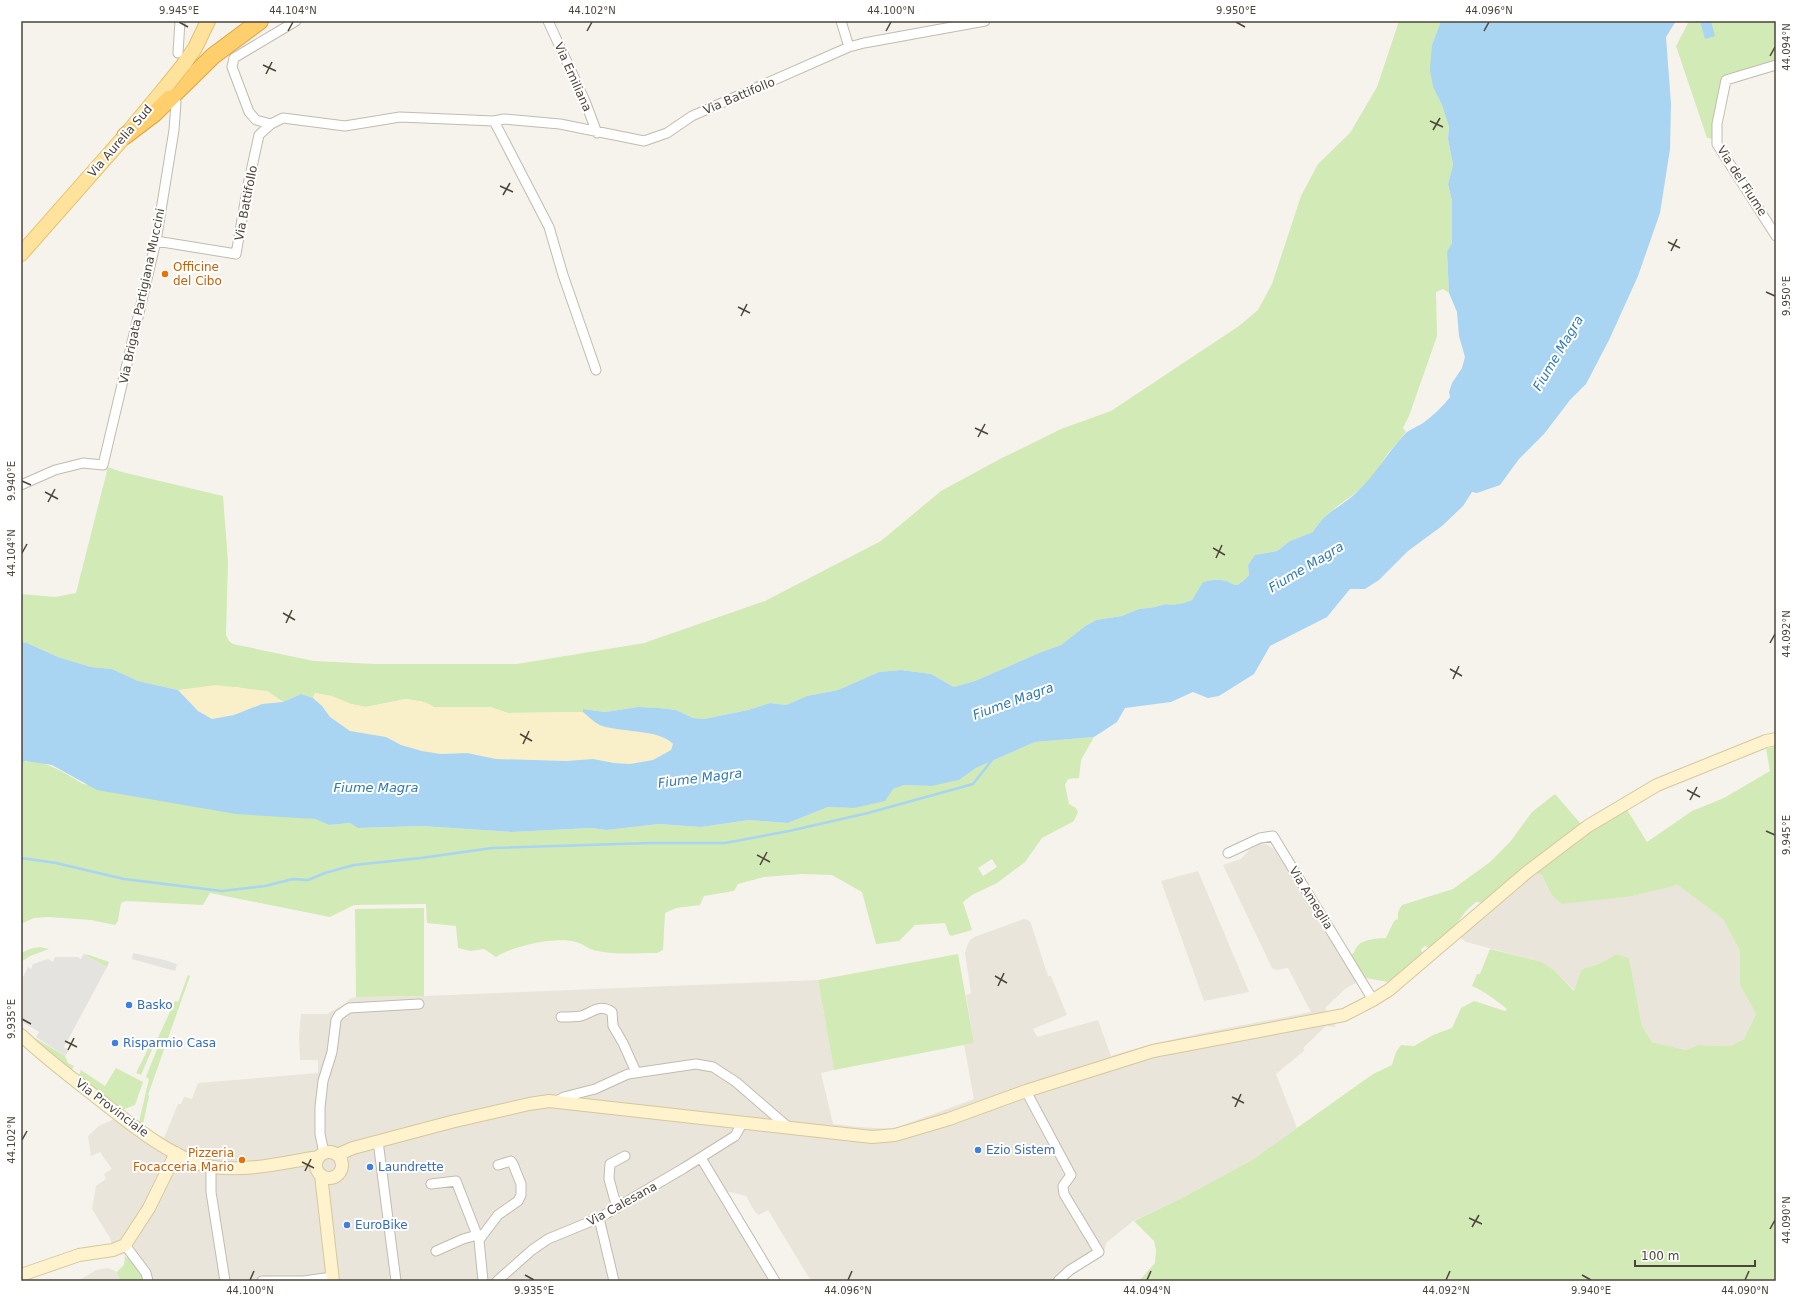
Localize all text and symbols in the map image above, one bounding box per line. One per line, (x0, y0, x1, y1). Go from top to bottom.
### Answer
text: 9.945°E (159, 5, 199, 16)
text: 44.104°N (269, 5, 317, 16)
text: 44.102°N (568, 5, 616, 16)
text: 44.100°N (867, 5, 915, 16)
text: 9.950°E (1216, 5, 1256, 16)
text: 44.096°N (1465, 5, 1513, 16)
text: 44.094°N (1781, 23, 1792, 71)
street label: Via Emiliana (552, 40, 594, 114)
street label: Via Battifollo (701, 75, 777, 117)
street label: Via Aurelia Sud (85, 102, 155, 180)
street label: Via del Fiume (1714, 143, 1770, 219)
street label: Via Battifollo (232, 164, 260, 242)
street label: Via Brigata Partigiana Muccini (117, 207, 167, 385)
place label: Officine del Cibo (173, 260, 222, 288)
marker: Officine del Cibo (160, 269, 170, 279)
text: 9.950°E (1781, 276, 1792, 316)
water label: Fiume Magra (1530, 313, 1586, 393)
text: 9.940°E (6, 461, 17, 501)
text: 44.104°N (6, 529, 17, 577)
water label: Fiume Magra (1266, 539, 1346, 595)
text: 44.092°N (1781, 610, 1792, 658)
water label: Fiume Magra (971, 679, 1055, 723)
water label: Fiume Magra (657, 765, 743, 791)
water label: Fiume Magra (334, 780, 418, 795)
text: 9.945°E (1781, 815, 1792, 855)
street label: Via Ameglia (1286, 864, 1336, 932)
place label: Basko (137, 998, 173, 1012)
text: 9.935°E (6, 999, 17, 1039)
marker: Basko (124, 1000, 134, 1010)
place label: Risparmio Casa (123, 1036, 216, 1050)
marker: Risparmio Casa (110, 1038, 120, 1048)
street label: Via Provinciale (73, 1076, 151, 1140)
text: 44.102°N (6, 1116, 17, 1164)
place label: Ezio Sistem (986, 1143, 1055, 1157)
marker: Ezio Sistem (973, 1145, 983, 1155)
place label: Pizzeria Focacceria Mario (133, 1146, 234, 1174)
marker: Pizzeria Focacceria Mario (237, 1155, 247, 1165)
place label: Laundrette (378, 1160, 444, 1174)
marker: Laundrette (365, 1162, 375, 1172)
street label: Via Calesana (585, 1179, 659, 1229)
text: 44.090°N (1781, 1196, 1792, 1244)
place label: EuroBike (355, 1218, 408, 1232)
marker: EuroBike (342, 1220, 352, 1230)
scale bar (1635, 1242, 1755, 1268)
text: 100 m (1641, 1249, 1679, 1263)
text: 44.100°N (226, 1285, 274, 1296)
text: 9.935°E (514, 1285, 554, 1296)
text: 44.096°N (824, 1285, 872, 1296)
text: 44.094°N (1123, 1285, 1171, 1296)
text: 44.092°N (1422, 1285, 1470, 1296)
text: 9.940°E (1571, 1285, 1611, 1296)
text: 44.090°N (1721, 1285, 1769, 1296)

